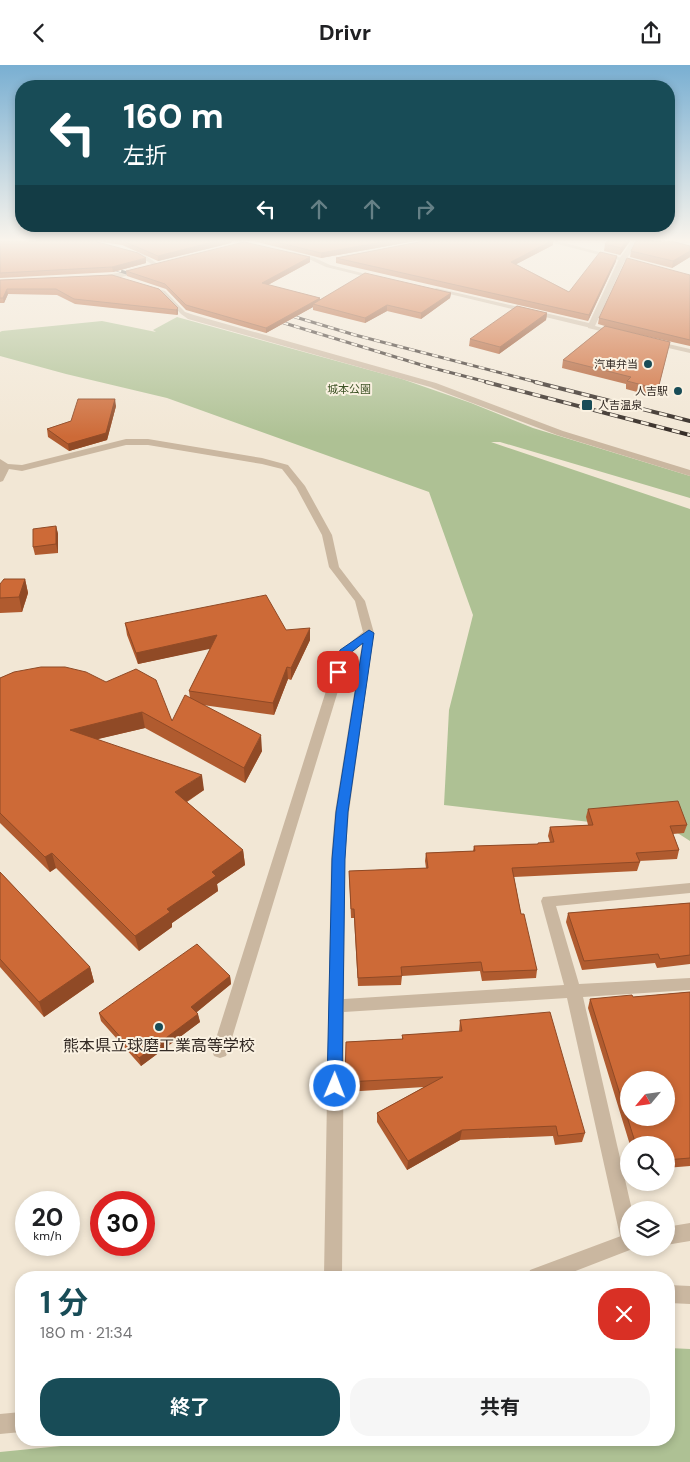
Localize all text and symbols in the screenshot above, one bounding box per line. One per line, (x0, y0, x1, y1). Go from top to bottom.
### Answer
text: Drivr (319, 18, 371, 47)
icon: back (25, 19, 53, 47)
icon: share (637, 19, 665, 47)
text: 160 m (123, 93, 224, 139)
icon: left (40, 100, 105, 165)
text: 左折 (123, 141, 167, 170)
icon: left (252, 195, 280, 223)
icon: ahead (305, 195, 333, 223)
icon: ahead (358, 195, 386, 223)
icon: right (411, 195, 439, 223)
place label: 汽車弁当 (594, 357, 638, 371)
marker: 汽車弁当 (642, 358, 654, 370)
park label: 城本公園 (327, 382, 371, 396)
place label: 人吉駅 (635, 384, 668, 398)
marker: 人吉駅 (672, 385, 684, 397)
marker: 人吉温泉 (580, 398, 594, 412)
place label: 人吉温泉 (598, 398, 643, 412)
pin (317, 651, 359, 693)
icon: arrive (324, 658, 352, 686)
marker: 熊本県立球磨工業高等学校 (153, 1021, 165, 1033)
place label: 熊本県立球磨工業高等学校 (63, 1035, 255, 1056)
position arrow (308, 1059, 360, 1111)
north arrow (620, 1071, 675, 1126)
map controls (620, 1071, 675, 1256)
button: search (620, 1136, 675, 1191)
speed limit sign: 30 (90, 1191, 155, 1256)
text: 20 (32, 1201, 63, 1234)
button: layers (620, 1201, 675, 1256)
text: km/h (33, 1228, 62, 1244)
text: 1 分 (40, 1283, 88, 1322)
button: close (598, 1288, 650, 1340)
text: 180 m · 21:34 (40, 1322, 132, 1343)
button: 終了 (40, 1378, 340, 1436)
button: 共有 (350, 1378, 650, 1436)

